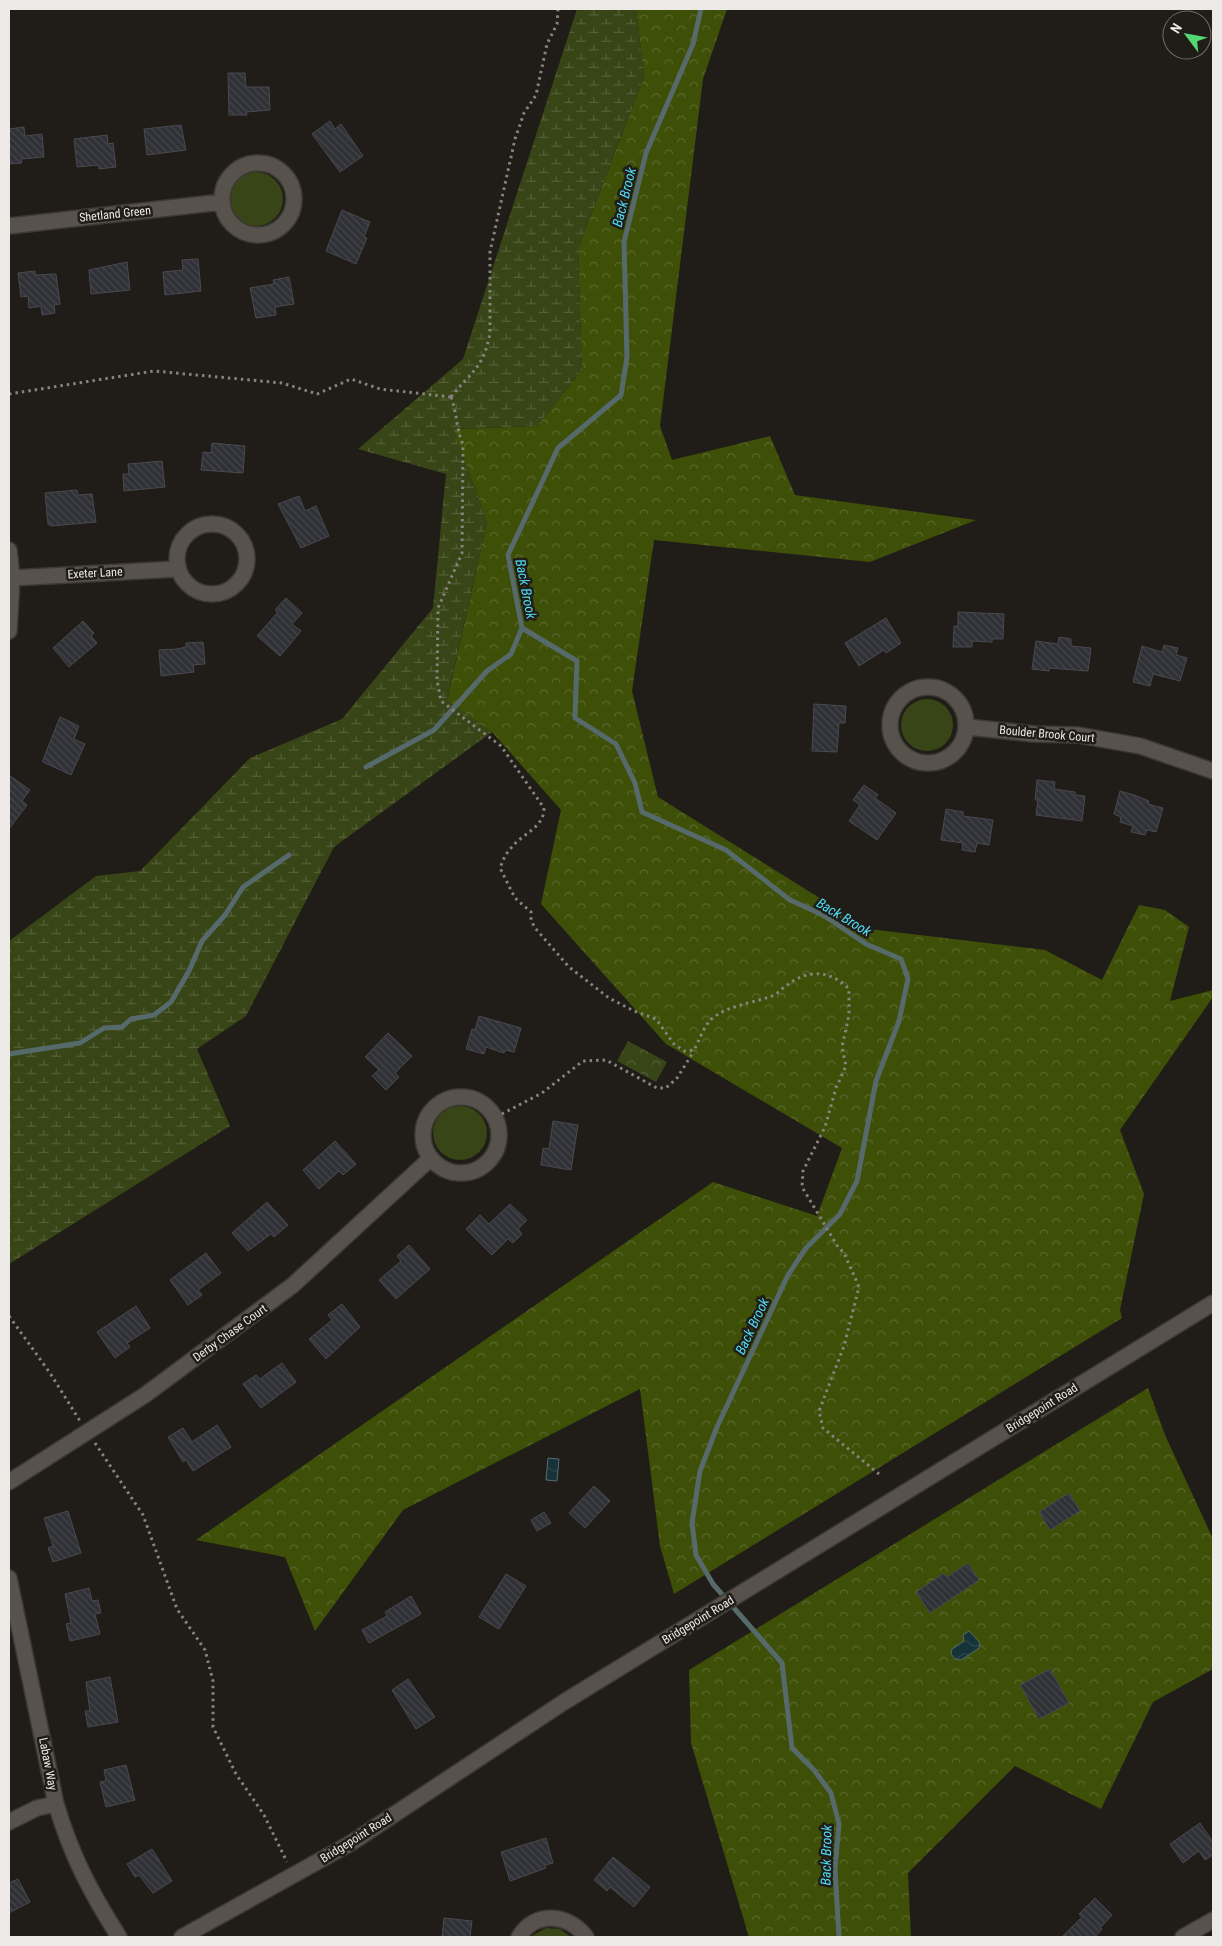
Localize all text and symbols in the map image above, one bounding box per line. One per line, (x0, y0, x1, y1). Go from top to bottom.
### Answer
north arrow (1162, 10, 1212, 60)
text: N (1167, 20, 1185, 36)
water label: Back Brook (609, 165, 639, 228)
street label: Shetland Green (79, 203, 152, 225)
water label: Back Brook (512, 558, 540, 621)
street label: Exeter Lane (67, 565, 123, 581)
street label: Boulder Brook Court (999, 723, 1096, 745)
water label: Back Brook (814, 895, 875, 940)
water label: Back Brook (732, 1294, 772, 1357)
street label: Derby Chase Court (190, 1301, 270, 1365)
street label: Bridgepoint Road (1004, 1380, 1080, 1435)
street label: Bridgepoint Road (660, 1593, 737, 1647)
street label: Labaw Way (36, 1737, 60, 1791)
street label: Bridgepoint Road (318, 1810, 394, 1865)
water label: Back Brook (817, 1824, 835, 1885)

